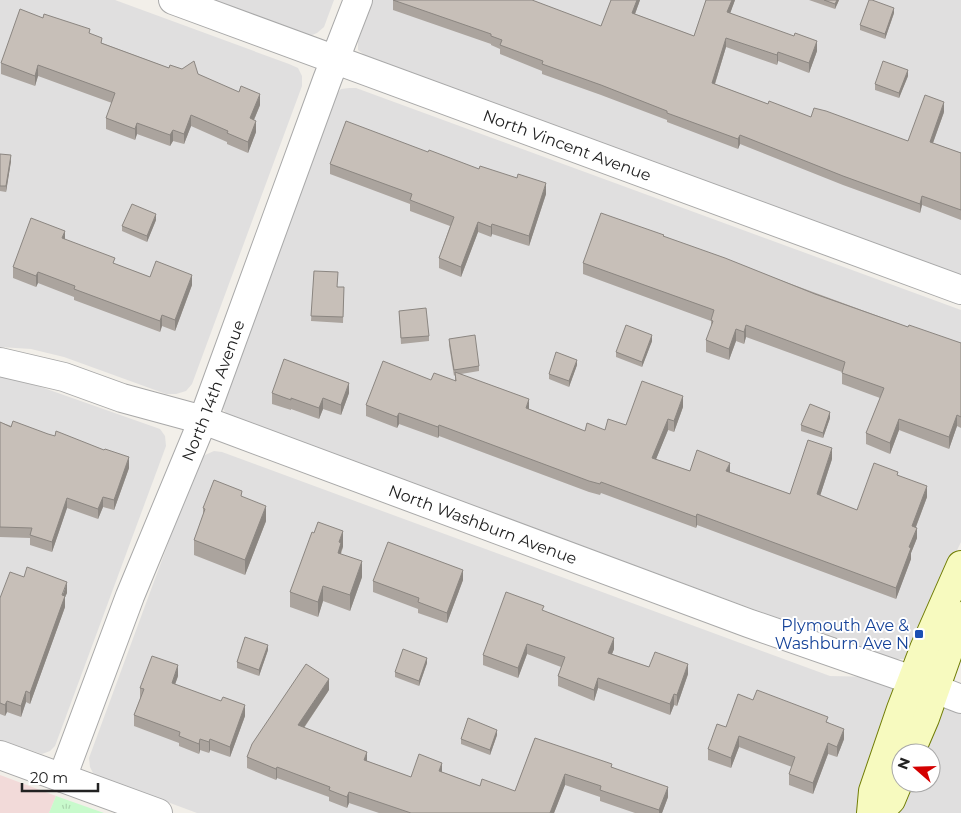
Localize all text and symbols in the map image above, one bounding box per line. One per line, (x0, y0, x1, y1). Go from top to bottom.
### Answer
street label: North Vincent Avenue (480, 106, 654, 185)
street label: North 14th Avenue (178, 317, 249, 464)
street label: North Washburn Avenue (386, 481, 580, 568)
place label: Plymouth Ave & Washburn Ave N (775, 616, 909, 653)
marker: Plymouth Ave & Washburn Ave N (913, 628, 925, 640)
north arrow (891, 743, 941, 793)
text: N (893, 755, 914, 772)
scale bar (22, 760, 99, 792)
text: 20 m (30, 768, 68, 787)

